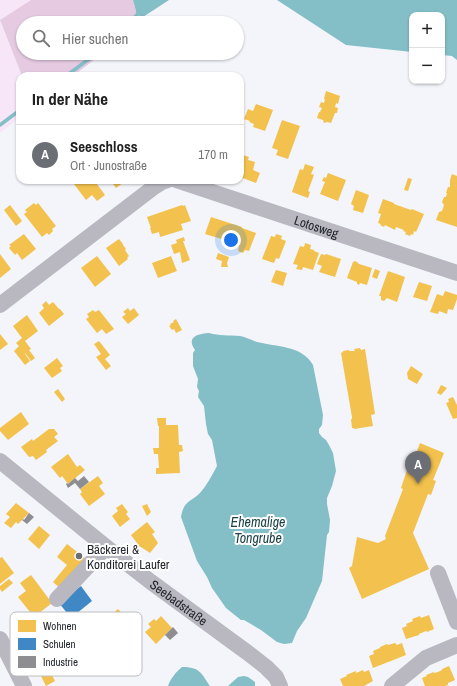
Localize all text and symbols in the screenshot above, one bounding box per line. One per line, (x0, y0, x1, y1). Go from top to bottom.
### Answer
map controls (409, 12, 445, 84)
button: + (409, 12, 445, 48)
search box (16, 16, 244, 60)
icon: search (30, 27, 52, 49)
text: Hier suchen (62, 28, 128, 49)
button: − (409, 48, 445, 84)
text: In der Nähe (32, 87, 108, 110)
text: Seeschloss (70, 136, 138, 157)
text: A (41, 146, 49, 163)
text: 170 m (198, 146, 228, 163)
text: Ort · Junostraße (70, 157, 147, 174)
street label: Lotosweg (292, 212, 341, 242)
your location (221, 230, 241, 250)
pin: A (405, 451, 431, 484)
water label: Ehemalige Tongrube (231, 513, 285, 547)
place label: Bäckerei & Konditorei Laufer (87, 541, 170, 573)
marker: Bäckerei & Konditorei Laufer (74, 551, 84, 561)
street label: Seebadstraße (146, 576, 211, 629)
legend (10, 612, 142, 676)
text: Wohnen (43, 619, 76, 633)
text: Schulen (43, 637, 76, 651)
text: Industrie (43, 655, 78, 669)

